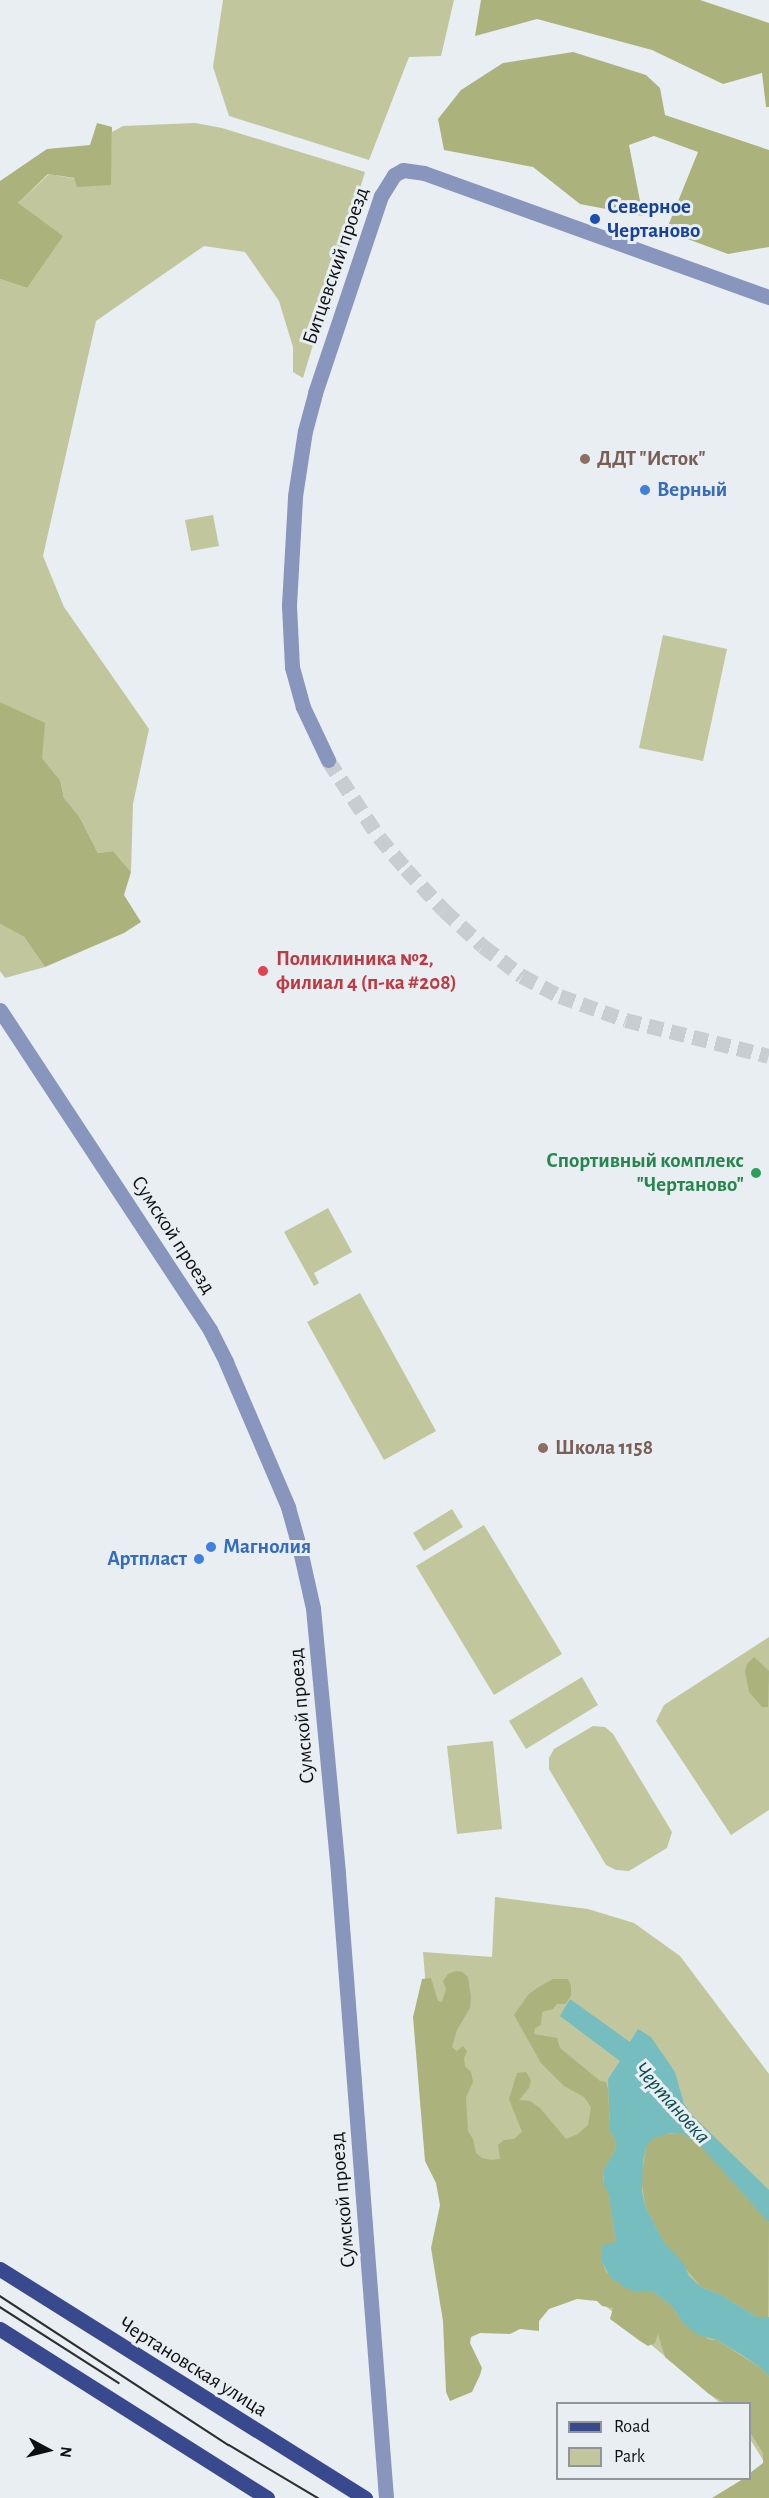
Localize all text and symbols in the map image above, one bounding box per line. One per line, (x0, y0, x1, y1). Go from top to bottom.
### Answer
street label: Битцевский проезд (297, 184, 375, 348)
place label: Северное Чертаново (607, 194, 700, 244)
marker: Северное Чертаново (588, 212, 602, 226)
place label: ДДТ "Исток" (597, 446, 706, 472)
marker: ДДТ "Исток" (578, 452, 592, 466)
place label: Верный (657, 477, 727, 503)
marker: Верный (638, 483, 652, 497)
place label: Поликлиника №2, филиал 4 (п-ка #208) (276, 946, 457, 996)
marker: Поликлиника №2, филиал 4 (п-ка #208) (254, 962, 272, 980)
place label: Спортивный комплекс "Чертаново" (546, 1148, 744, 1198)
marker: Спортивный комплекс "Чертаново" (749, 1166, 763, 1180)
street label: Сумской проезд (125, 1171, 221, 1299)
place label: Школа 1158 (555, 1435, 653, 1461)
marker: Школа 1158 (536, 1441, 550, 1455)
place label: Магнолия (223, 1534, 311, 1560)
marker: Магнолия (204, 1540, 218, 1554)
place label: Артпласт (107, 1546, 187, 1572)
marker: Артпласт (192, 1552, 206, 1566)
street label: Сумской проезд (284, 1647, 320, 1785)
water label: Чертановка (628, 2057, 716, 2149)
street label: Сумской проезд (325, 2131, 361, 2269)
street label: Чертановская улица (114, 2311, 272, 2423)
legend (556, 2402, 751, 2480)
text: Road (614, 2418, 650, 2436)
north arrow (18, 2420, 78, 2480)
text: N (57, 2446, 74, 2459)
text: Park (614, 2448, 645, 2466)

